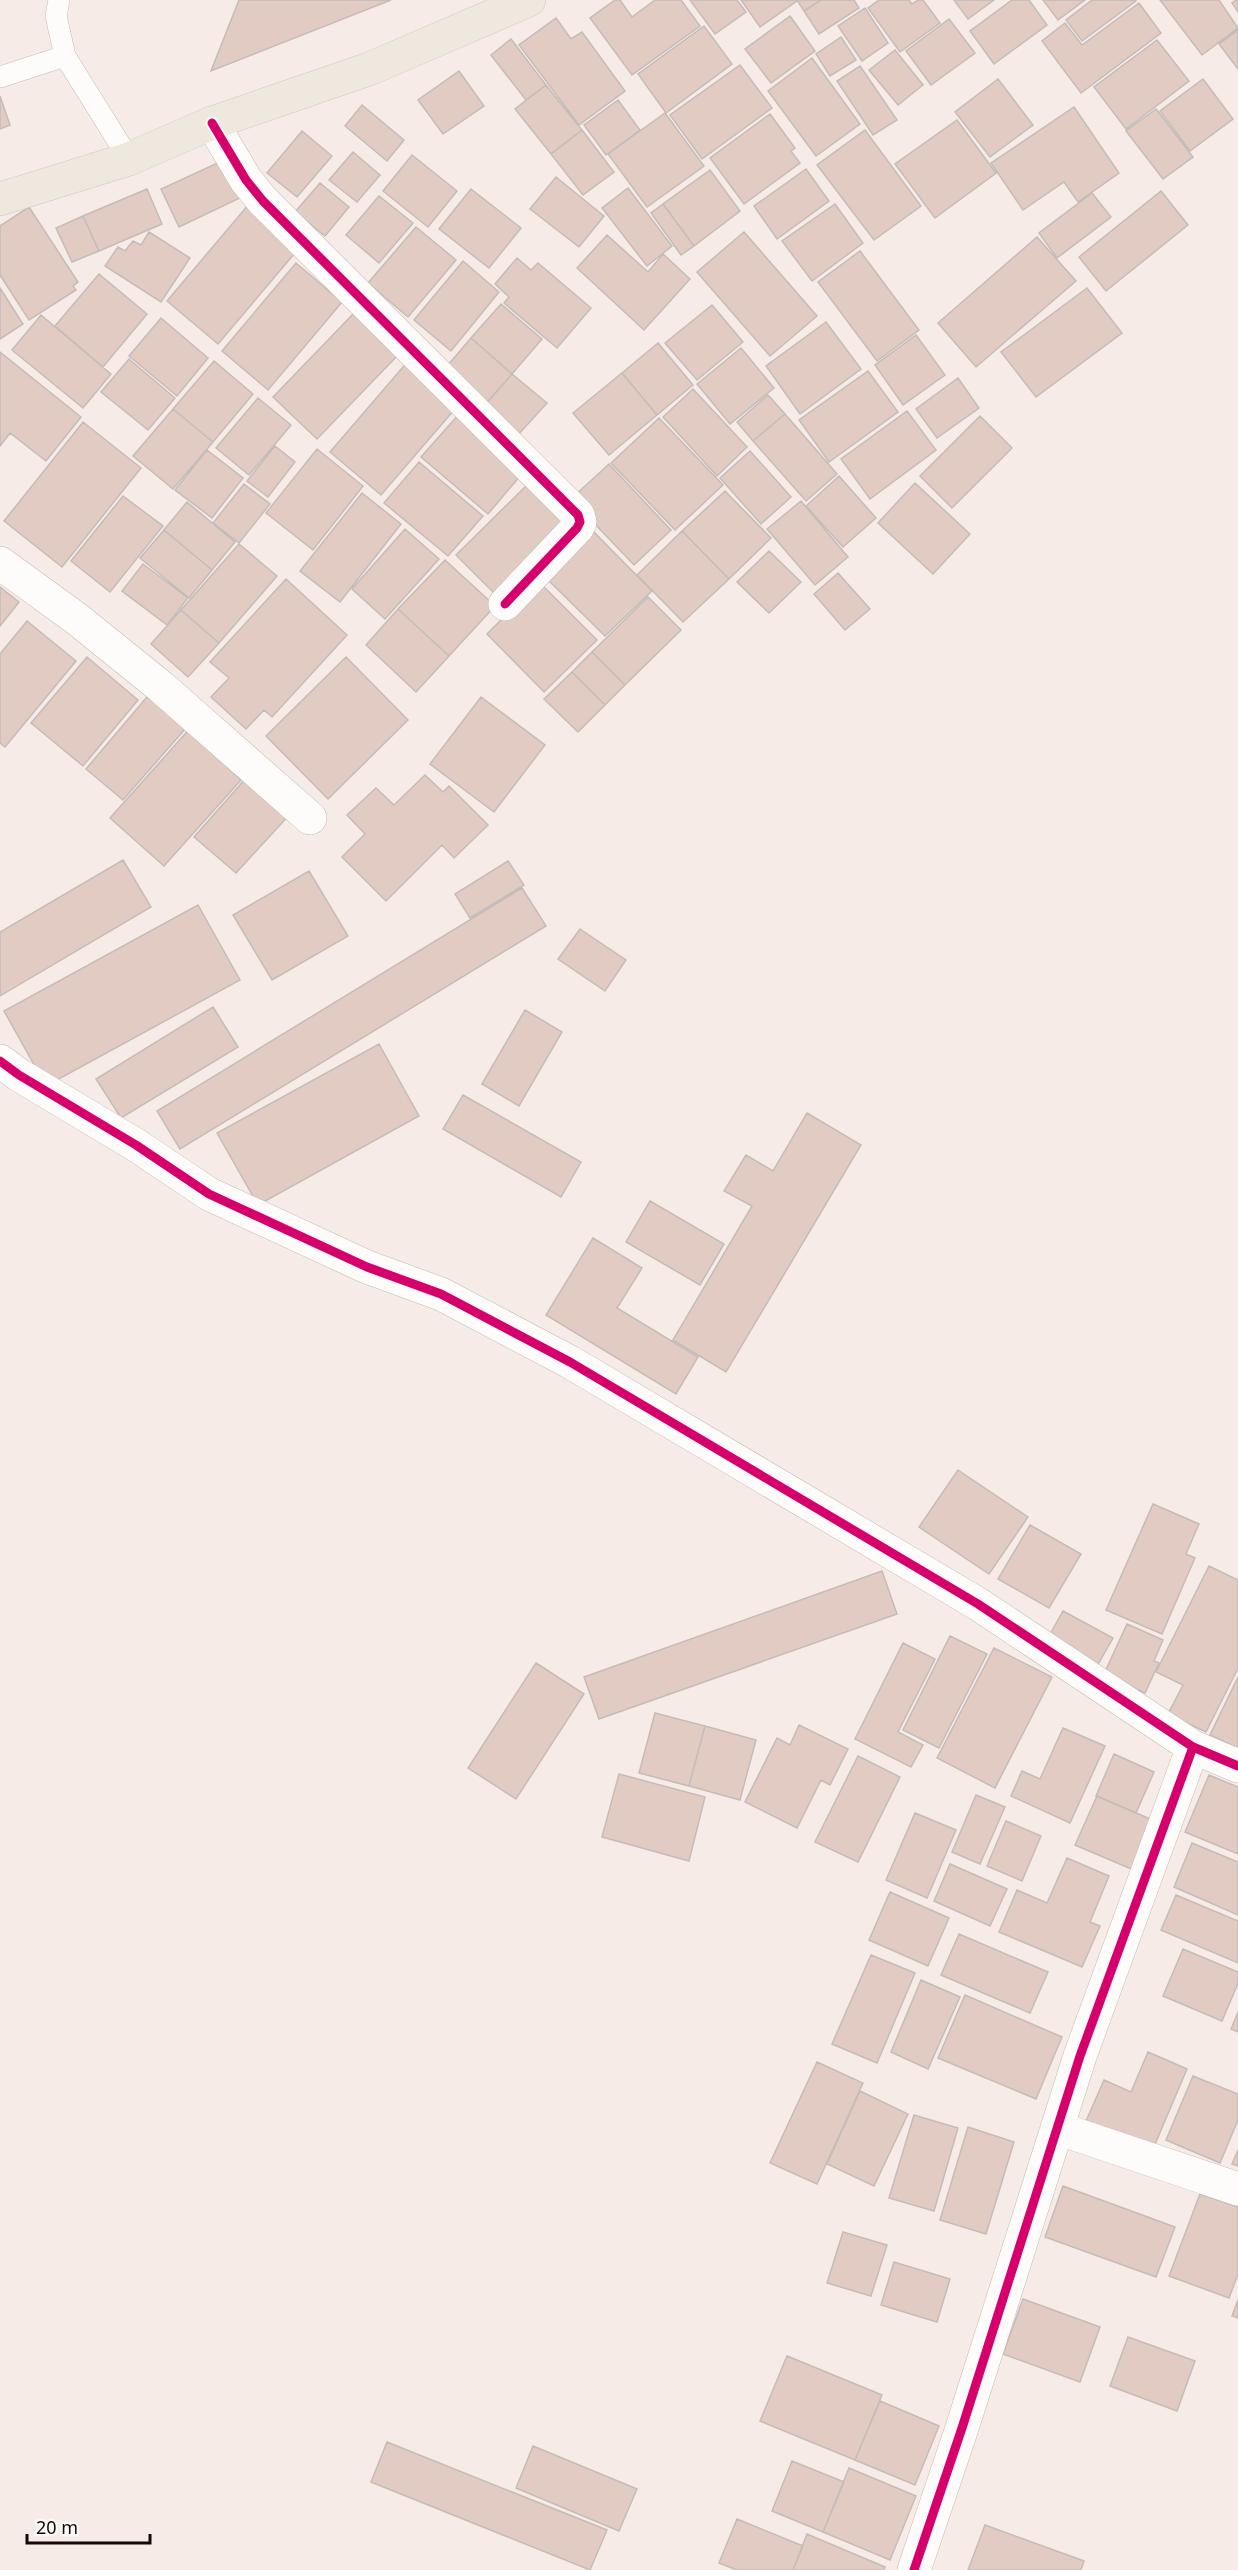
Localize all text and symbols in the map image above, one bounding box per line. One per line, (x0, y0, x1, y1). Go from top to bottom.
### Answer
scale bar (27, 2507, 150, 2545)
text: 20 m (36, 2515, 78, 2539)

